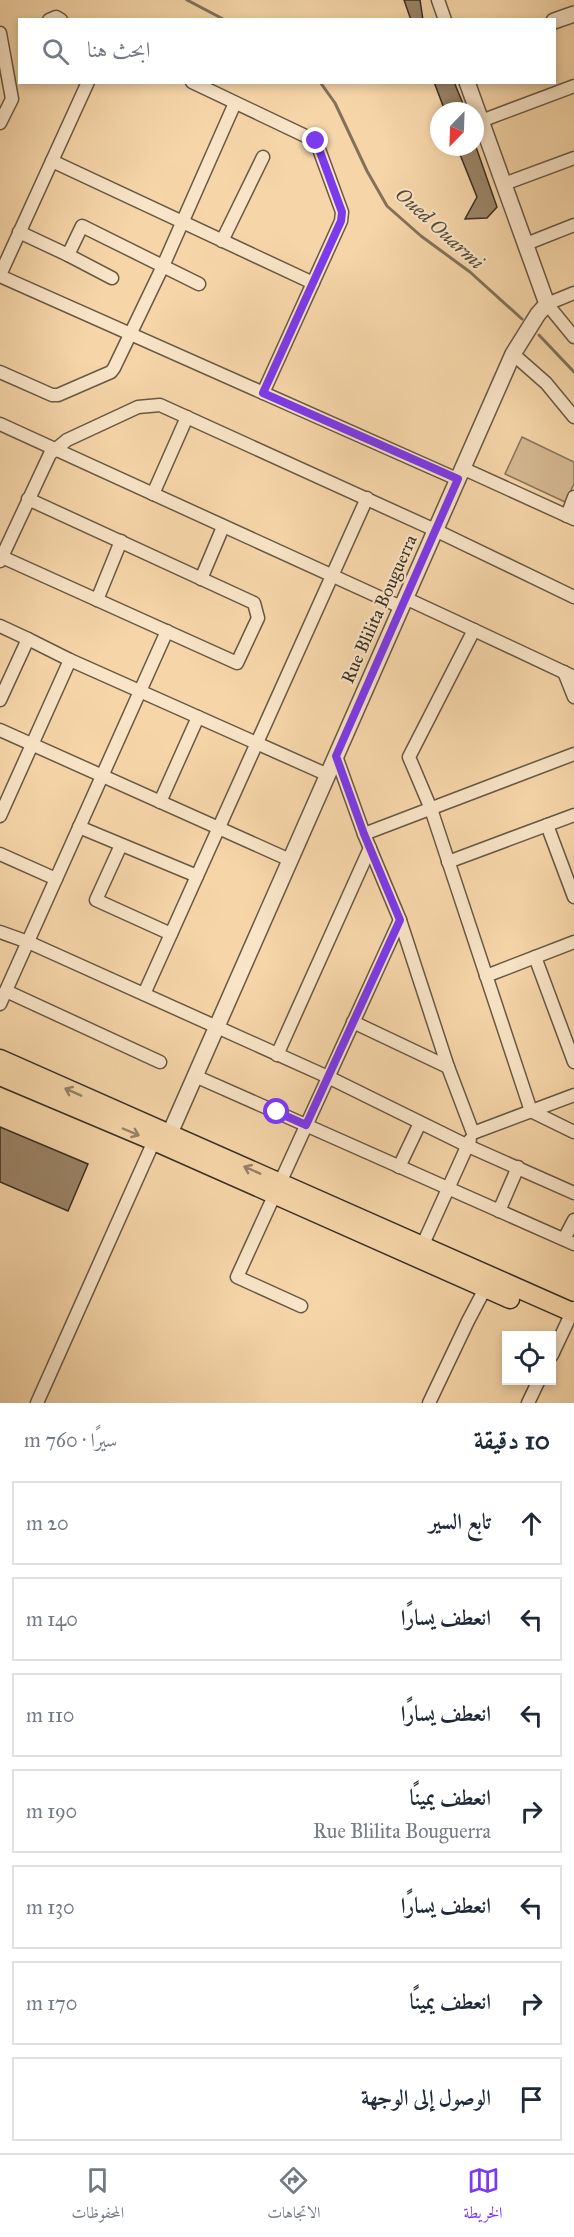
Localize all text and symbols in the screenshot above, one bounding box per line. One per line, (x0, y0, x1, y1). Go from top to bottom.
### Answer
search box (18, 18, 556, 84)
icon: search (39, 35, 72, 68)
text: ابحث هنا (87, 36, 150, 63)
north arrow (430, 102, 484, 156)
route end (302, 127, 328, 153)
water label: Oued Ouarmi (391, 182, 489, 274)
street label: Rue Blilita Bouguerra (336, 531, 423, 687)
one-way arrow (65, 1085, 83, 1097)
route start (263, 1098, 289, 1124)
one-way arrow (122, 1127, 140, 1138)
one-way arrow (244, 1163, 262, 1175)
map controls (502, 1331, 556, 1385)
button: locate (502, 1331, 556, 1385)
text: 10 دقيقة (474, 1424, 550, 1456)
text: سيرًا · 760 m (24, 1428, 117, 1452)
icon: ahead (515, 1507, 548, 1540)
text: تابع السير (429, 1508, 491, 1535)
text: 20 m (26, 1511, 69, 1535)
icon: left (515, 1603, 548, 1636)
text: انعطف يسارًا (401, 1604, 491, 1631)
text: 140 m (26, 1607, 78, 1631)
icon: left (515, 1699, 548, 1732)
text: انعطف يسارًا (401, 1700, 491, 1727)
text: 110 m (26, 1703, 74, 1727)
text: انعطف يمينًا (410, 1784, 491, 1811)
icon: right (515, 1795, 548, 1828)
text: 190 m (26, 1799, 77, 1823)
text: Rue Blilita Bouguerra (313, 1819, 491, 1843)
icon: left (515, 1891, 548, 1924)
text: انعطف يسارًا (401, 1892, 491, 1919)
text: 130 m (26, 1895, 75, 1919)
icon: right (515, 1987, 548, 2020)
text: انعطف يمينًا (410, 1988, 491, 2015)
text: 170 m (26, 1991, 77, 2015)
icon: arrive (515, 2083, 548, 2116)
text: الوصول إلى الوجهة (361, 2084, 491, 2111)
tab: المحفوظات (72, 2164, 124, 2228)
tab: الاتجاهات (267, 2164, 321, 2228)
tab: الخريطة (464, 2164, 503, 2228)

